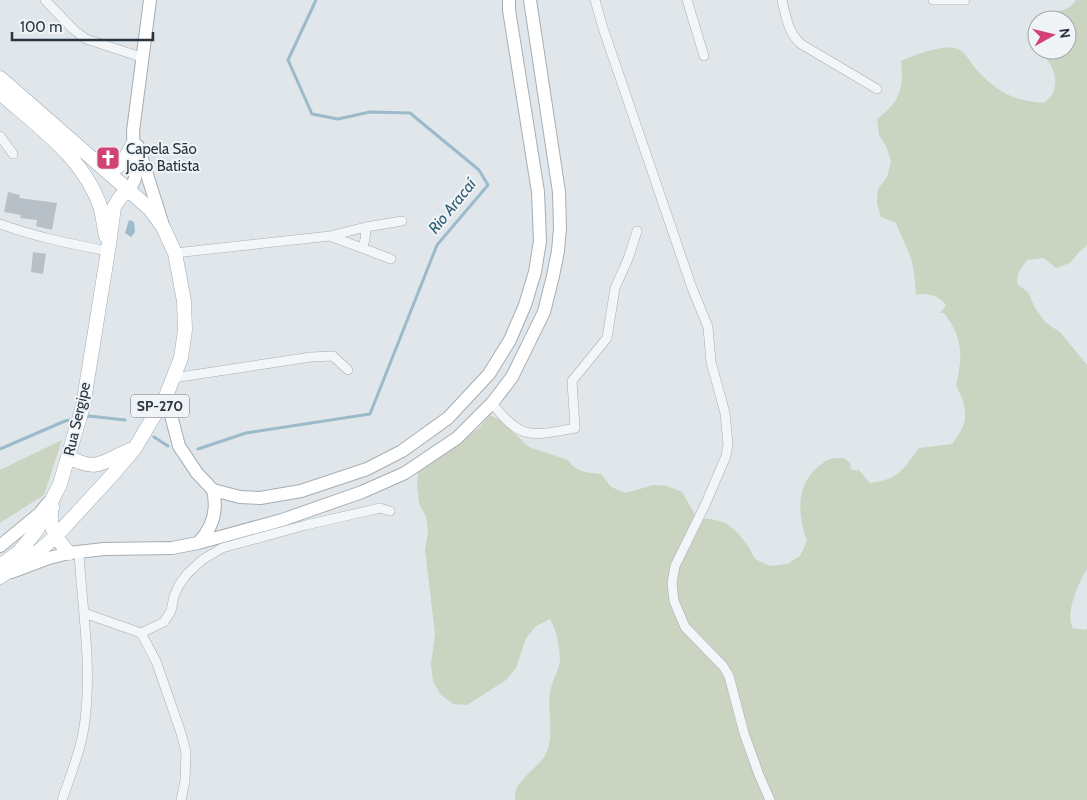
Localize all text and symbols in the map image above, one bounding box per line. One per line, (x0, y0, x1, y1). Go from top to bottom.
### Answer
scale bar (12, 10, 154, 42)
north arrow (1027, 10, 1077, 60)
text: 100 m (20, 18, 62, 36)
text: N (1055, 27, 1074, 39)
place label: Capela São João Batista (125, 140, 200, 175)
church icon: Capela São João Batista (95, 145, 121, 171)
water label: Rio Aracaí (424, 174, 481, 237)
street label: Rua Sergipe (60, 380, 94, 458)
road number: SP-270 (131, 394, 189, 418)

